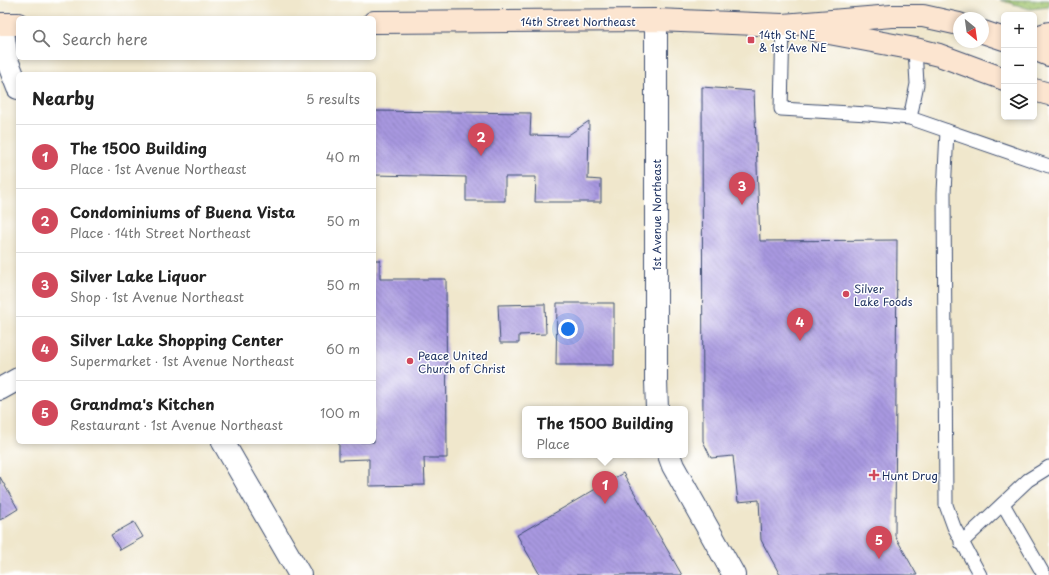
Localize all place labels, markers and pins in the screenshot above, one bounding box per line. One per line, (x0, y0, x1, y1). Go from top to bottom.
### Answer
place label: 14th St NE & 1st Ave NE (759, 26, 827, 56)
marker: 14th St NE & 1st Ave NE (746, 35, 756, 45)
pin: 2 (468, 123, 494, 156)
pin: 3 (729, 172, 755, 205)
place label: Silver Lake Foods (854, 280, 913, 310)
marker: Silver Lake Foods (841, 289, 851, 299)
pin: 4 (787, 308, 813, 341)
place label: Peace United Church of Christ (418, 347, 506, 377)
marker: Peace United Church of Christ (405, 356, 415, 366)
place label: Hunt Drug (882, 467, 938, 484)
marker: Hunt Drug (869, 470, 879, 480)
pin: 1 (592, 471, 618, 504)
pin: 5 (866, 526, 892, 559)

